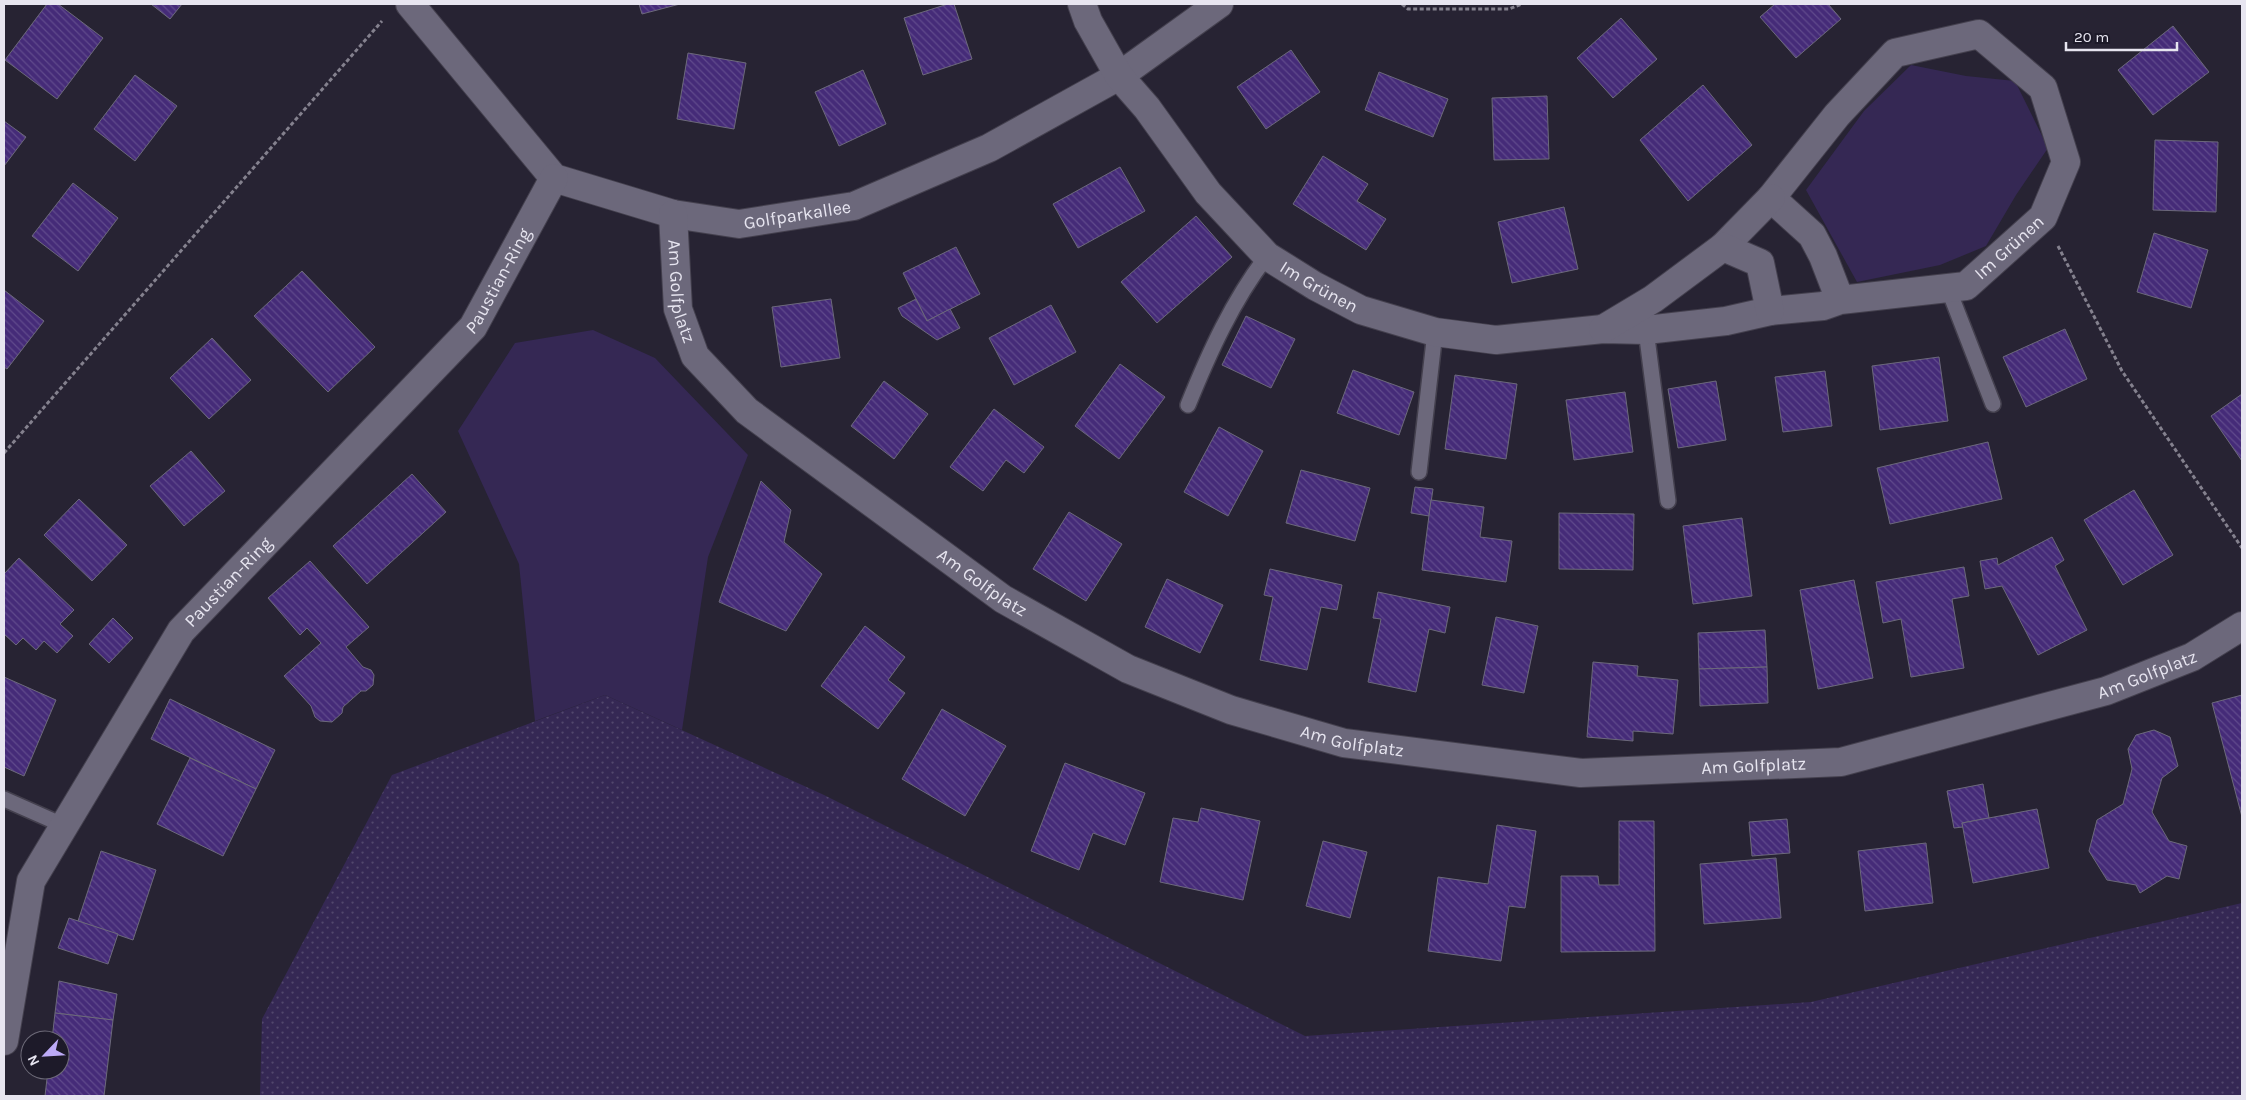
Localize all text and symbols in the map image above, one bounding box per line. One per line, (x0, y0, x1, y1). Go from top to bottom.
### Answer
scale bar (2066, 20, 2177, 52)
text: 20 m (2074, 28, 2109, 46)
street label: Golfparkallee (742, 196, 853, 234)
street label: Im Grünen (1970, 210, 2049, 284)
street label: Paustian-Ring (461, 224, 536, 339)
street label: Am Golfplatz (663, 239, 700, 346)
street label: Im Grünen (1276, 256, 1362, 317)
street label: Paustian-Ring (180, 532, 277, 632)
street label: Am Golfplatz (933, 543, 1031, 621)
street label: Am Golfplatz (2095, 645, 2200, 704)
street label: Am Golfplatz (1298, 720, 1405, 761)
street label: Am Golfplatz (1701, 752, 1807, 779)
north arrow (20, 1030, 70, 1080)
text: N (24, 1052, 43, 1068)

